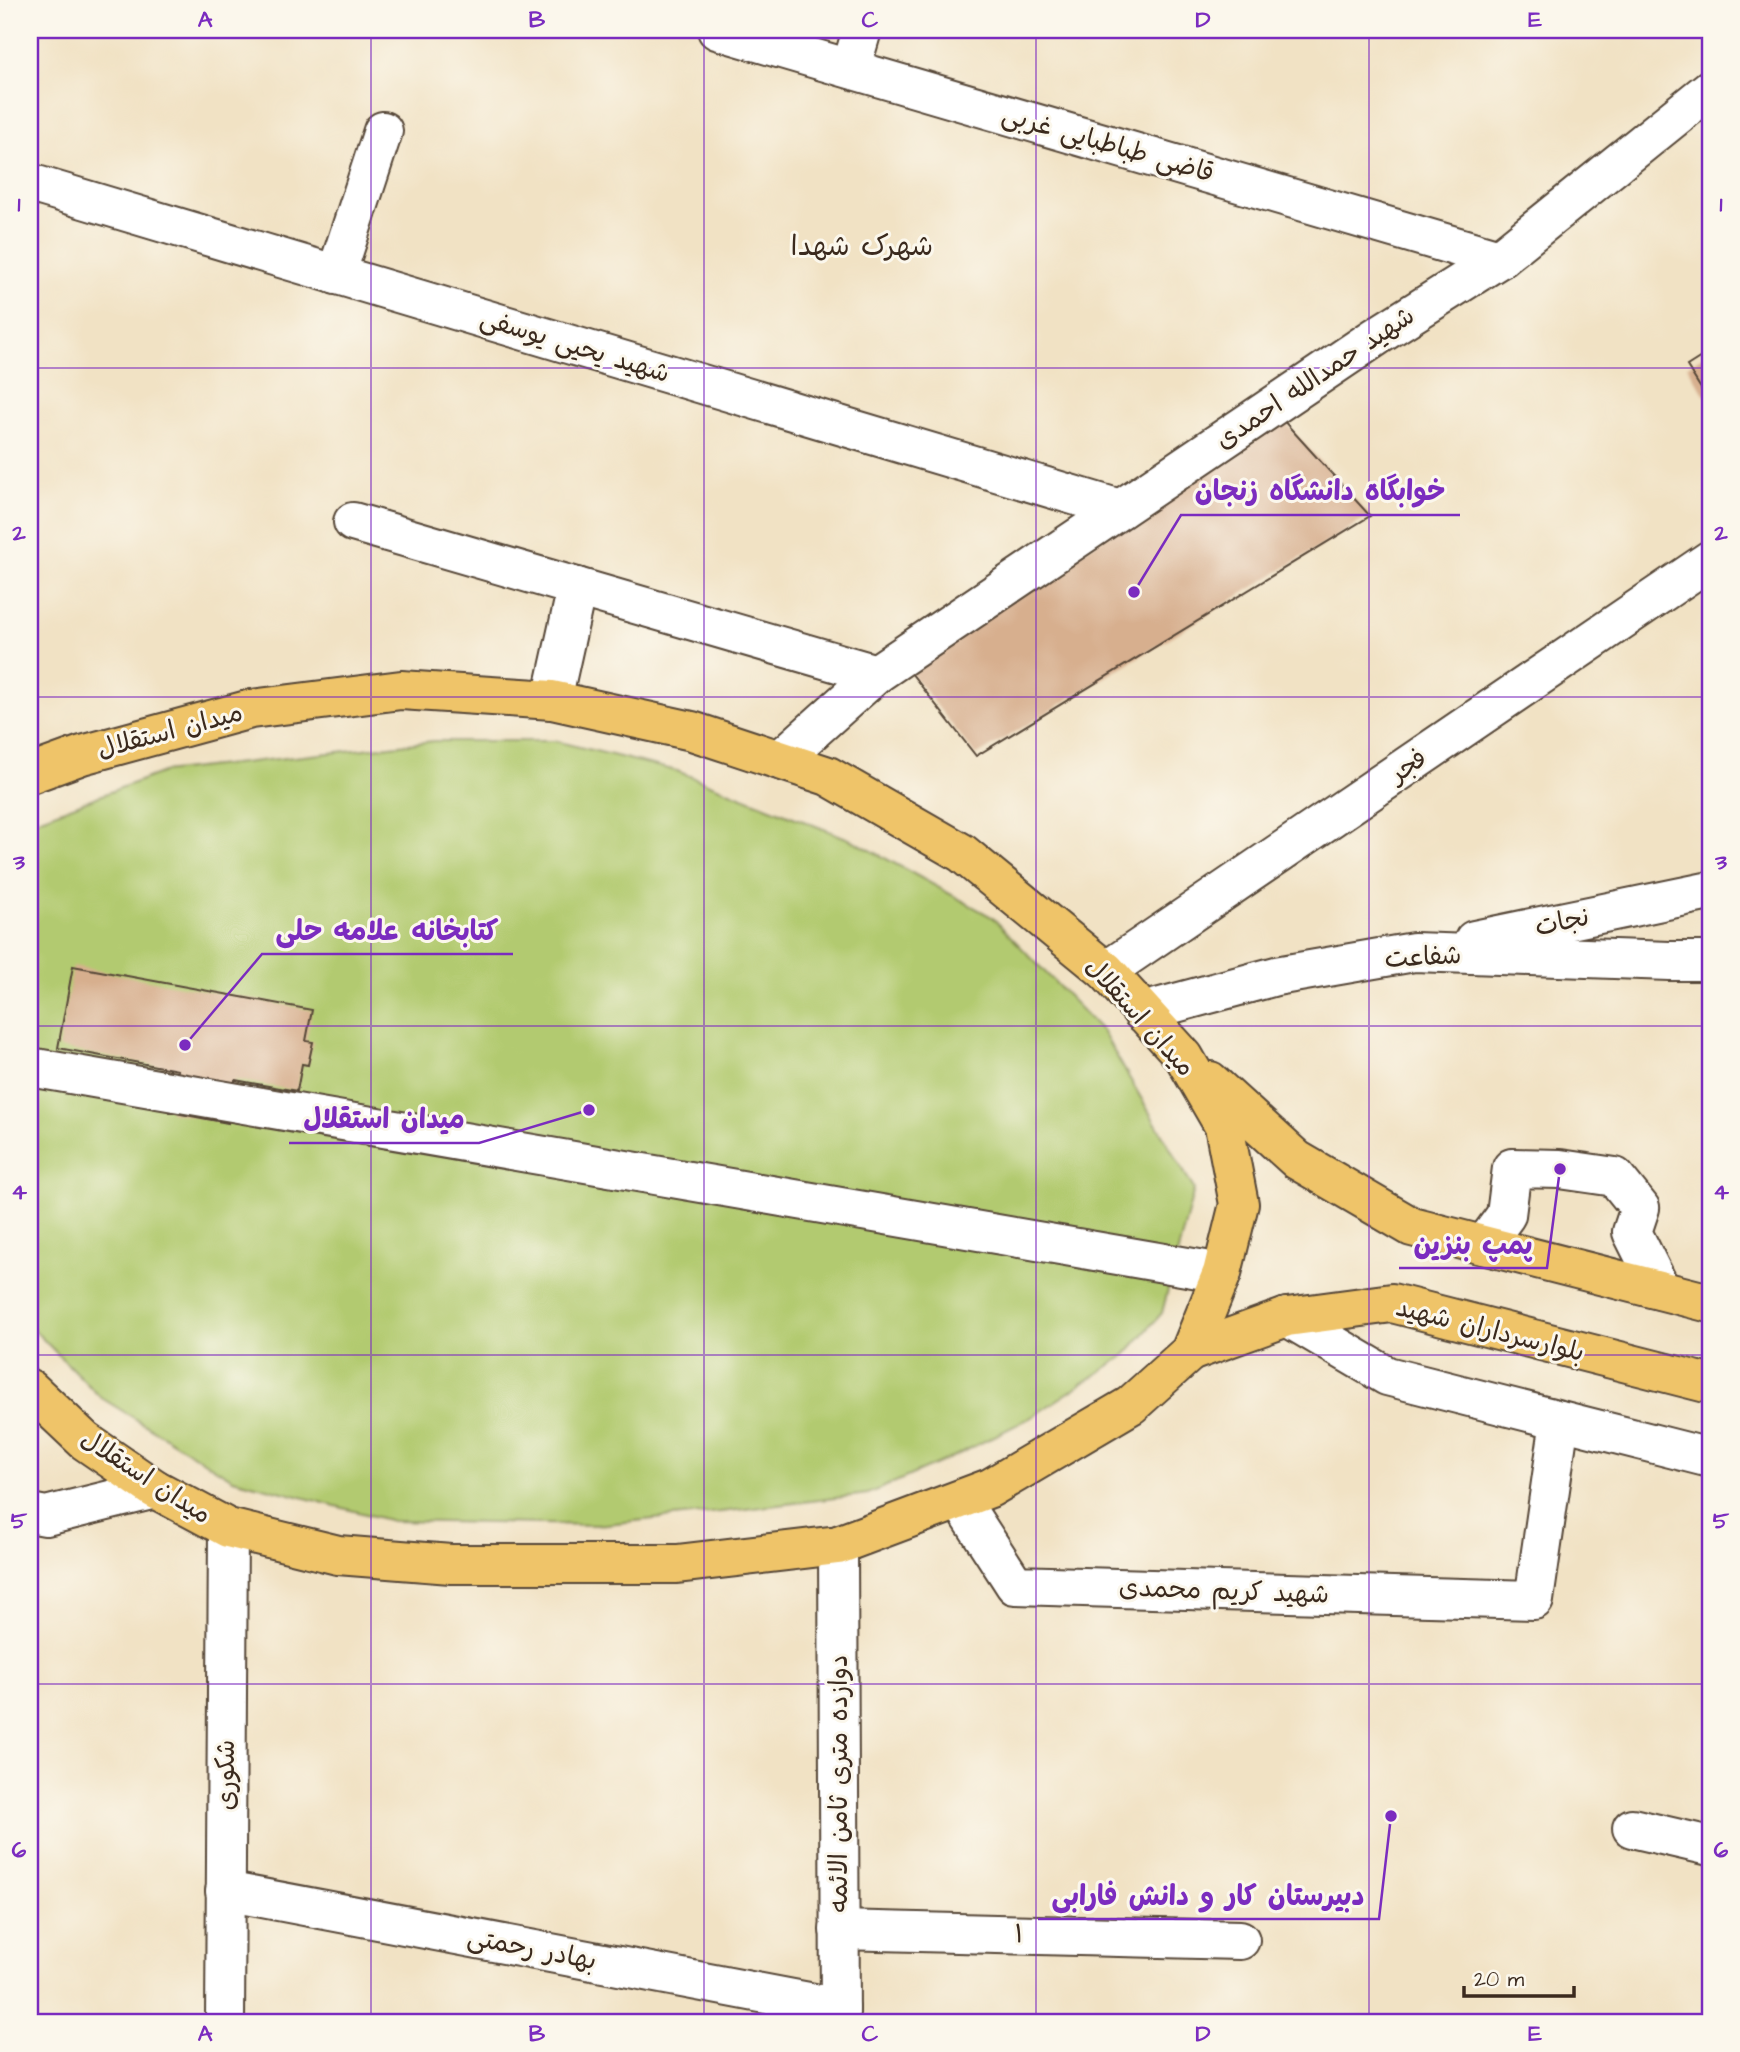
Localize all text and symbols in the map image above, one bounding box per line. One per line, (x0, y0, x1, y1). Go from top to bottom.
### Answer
text: A (198, 4, 213, 36)
text: B (529, 4, 546, 36)
text: C (862, 4, 879, 36)
text: D (1196, 4, 1211, 36)
text: E (1528, 4, 1542, 36)
street label: قاضی طباطبایی غربی (998, 97, 1218, 191)
text: 1 (18, 188, 21, 220)
text: 1 (1720, 188, 1723, 220)
district label: شهرک شهدا (791, 227, 933, 266)
street label: شهید حمدالله احمدی (1208, 298, 1422, 458)
street label: شهید یحیی یوسفی (476, 300, 674, 392)
callout: خوابگاه دانشگاه زنجان (1181, 466, 1460, 515)
text: خوابگاه دانشگاه زنجان (1195, 472, 1445, 511)
text: 2 (11, 517, 26, 549)
text: 2 (1713, 517, 1728, 549)
street label: میدان استقلال (93, 694, 247, 768)
street label: فجر (1380, 740, 1434, 793)
text: 3 (12, 846, 25, 878)
text: 3 (1714, 846, 1727, 878)
street label: نجات (1532, 899, 1592, 945)
callout: کتابخانه علامه حلی (262, 905, 513, 954)
text: کتابخانه علامه حلی (276, 912, 499, 951)
street label: شفاعت (1384, 937, 1462, 977)
street label: میدان استقلال (1077, 950, 1203, 1084)
callout: میدان استقلال (289, 1094, 479, 1143)
text: میدان استقلال (303, 1100, 465, 1139)
text: 4 (11, 1176, 27, 1208)
text: 4 (1713, 1176, 1729, 1208)
callout: پمپ بنزین (1399, 1219, 1547, 1268)
text: پمپ بنزین (1413, 1226, 1533, 1265)
street label: بلوارسرداران شهید (1392, 1289, 1588, 1371)
street label: میدان استقلال (74, 1421, 218, 1533)
text: 5 (11, 1505, 28, 1537)
text: 5 (1713, 1505, 1730, 1537)
street label: شهید کریم محمدی (1118, 1569, 1330, 1614)
street label: دوازده متری ثامن الائمه (821, 1655, 857, 1913)
street label: شکوری (208, 1740, 244, 1810)
text: 6 (12, 1834, 27, 1866)
text: 6 (1714, 1834, 1729, 1866)
callout: دبیرستان کار و دانش فارابی (1038, 1870, 1379, 1919)
text: دبیرستان کار و دانش فارابی (1051, 1877, 1365, 1916)
street label: ۱ (1014, 1916, 1024, 1952)
street label: بهادر رحمتی (464, 1919, 600, 1979)
scale bar (1464, 1954, 1574, 1998)
text: 20 m (1474, 1965, 1525, 1994)
text: A (198, 2018, 213, 2050)
text: B (529, 2018, 546, 2050)
text: C (862, 2018, 879, 2050)
text: D (1196, 2018, 1211, 2050)
text: E (1528, 2018, 1542, 2050)

